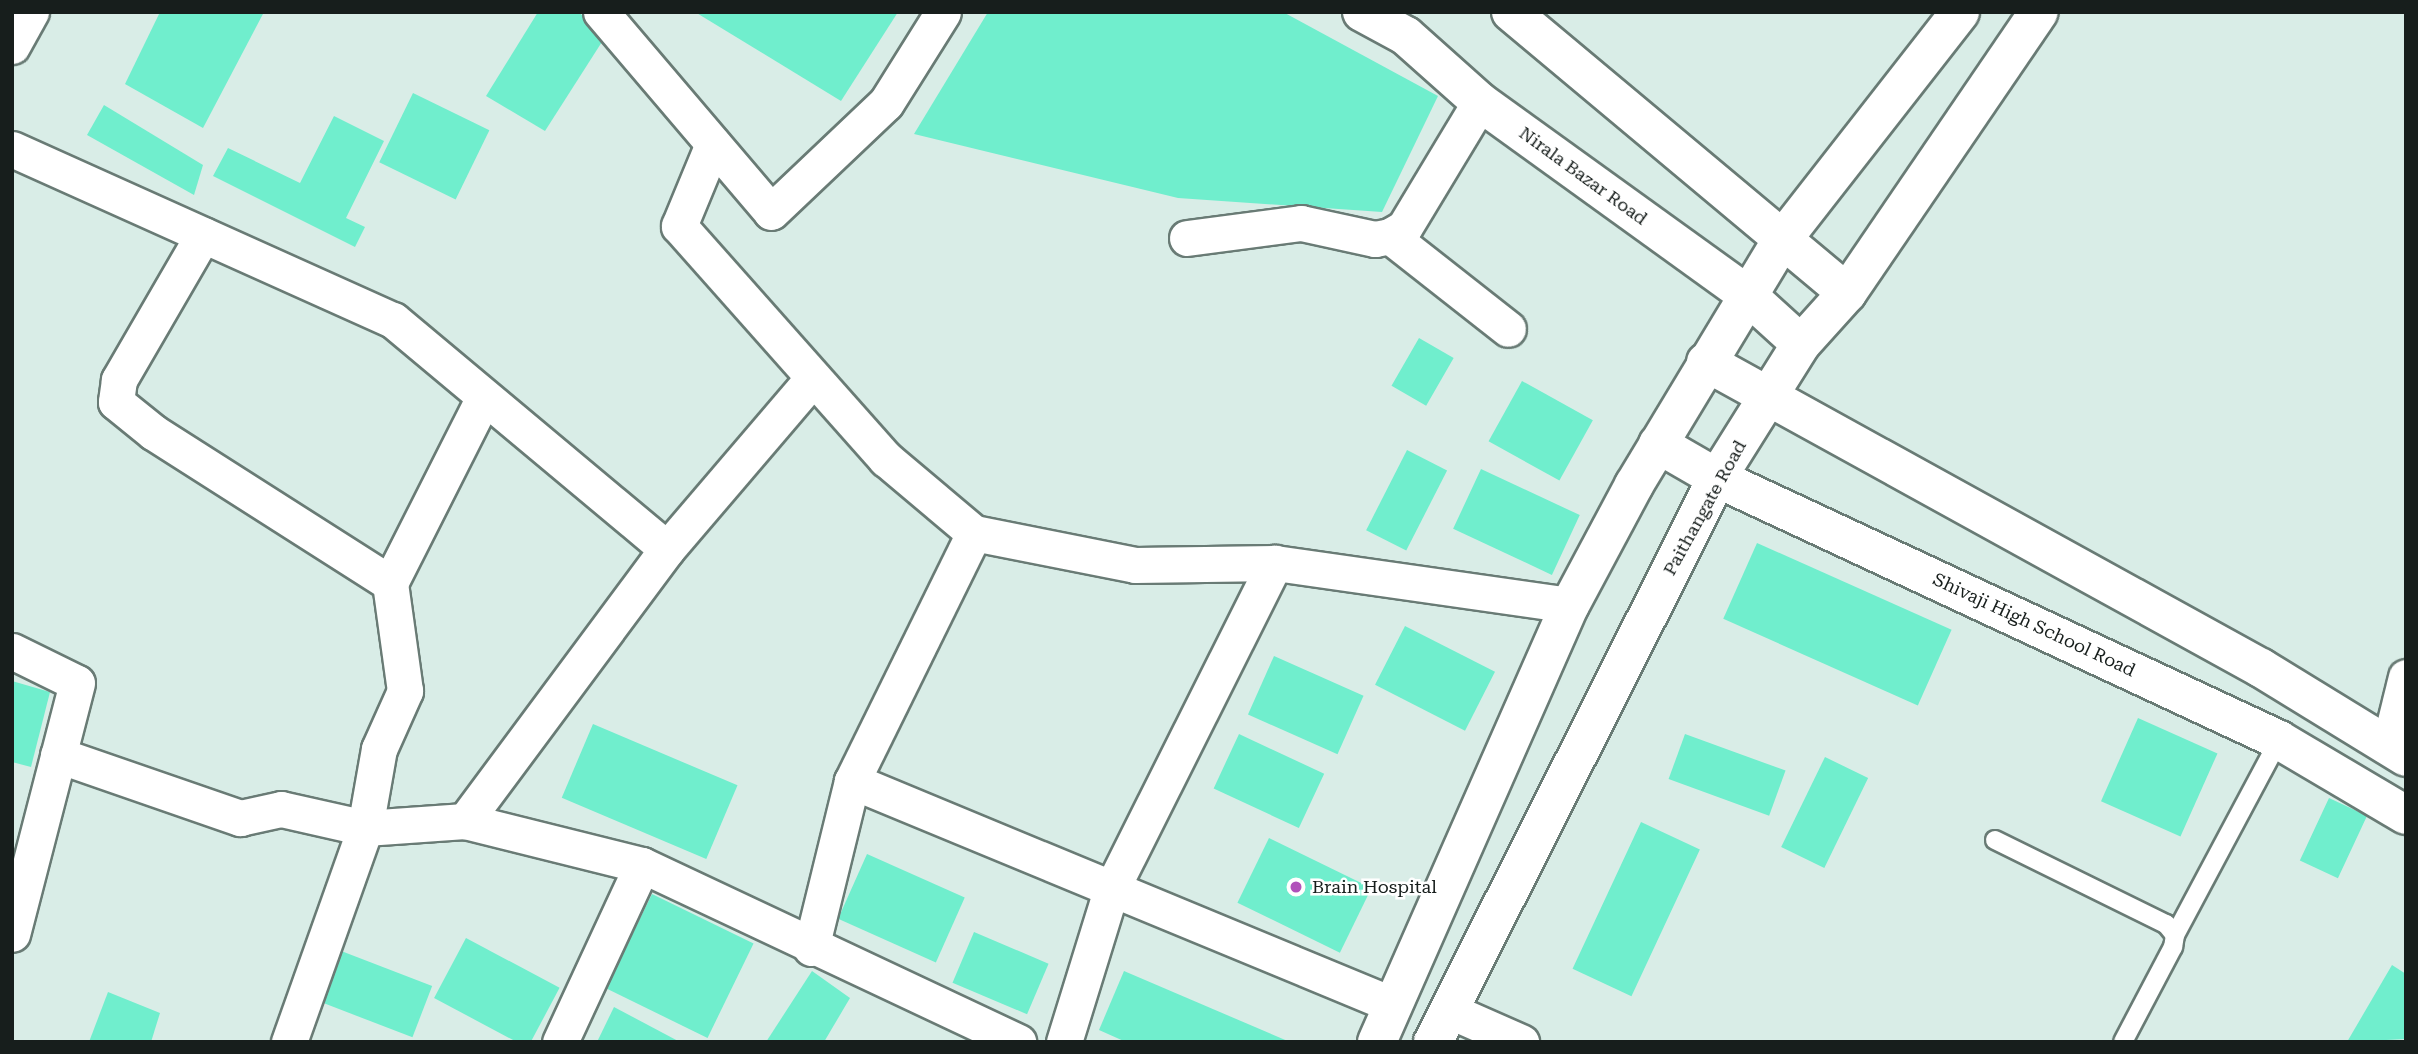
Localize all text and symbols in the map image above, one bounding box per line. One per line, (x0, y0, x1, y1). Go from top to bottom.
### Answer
street label: Nirala Bazar Road (1515, 122, 1651, 230)
street label: Paithangate Road (1659, 437, 1751, 579)
street label: Shivaji High School Road (1929, 569, 2139, 681)
place label: Brain Hospital (1312, 876, 1437, 898)
marker: Brain Hospital (1286, 877, 1306, 897)

